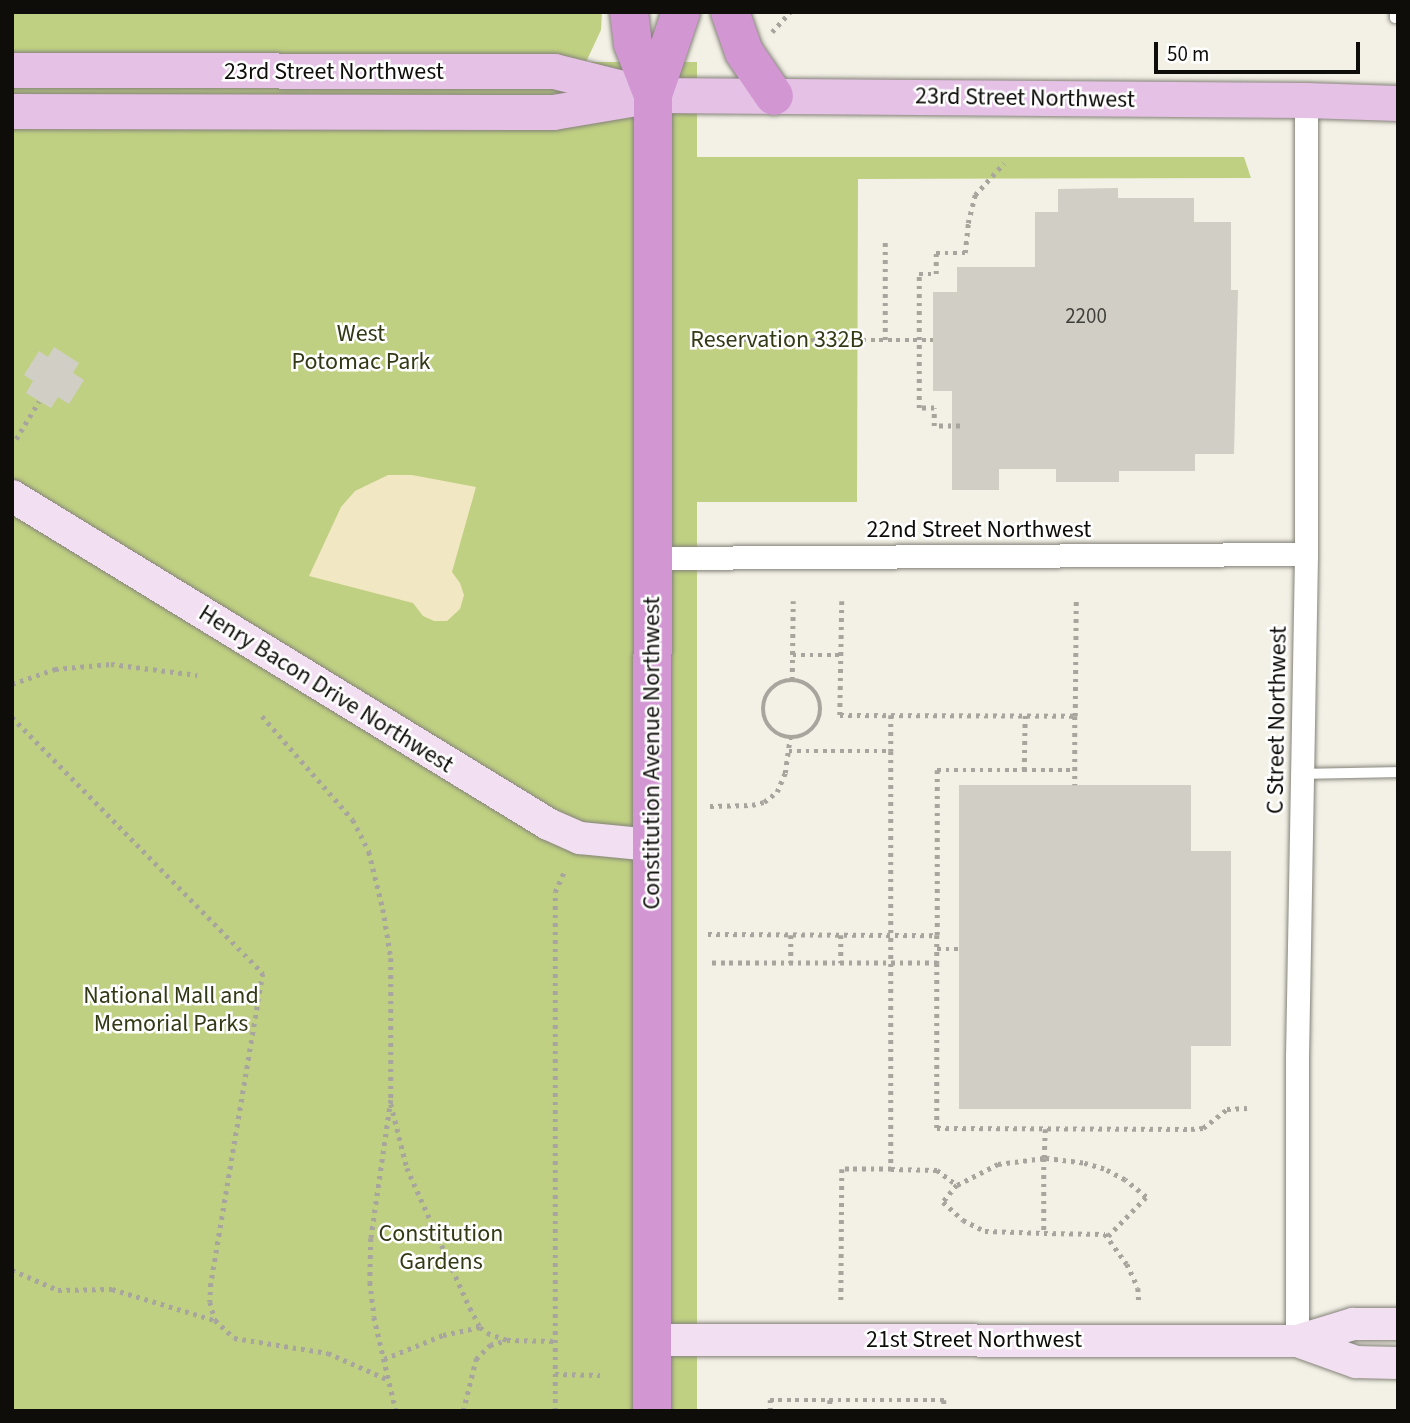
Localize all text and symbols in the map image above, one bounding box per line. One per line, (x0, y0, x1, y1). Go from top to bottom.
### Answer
scale bar (1158, 28, 1364, 72)
text: 50 m (1167, 39, 1209, 69)
street label: 23rd Street Northwest (224, 58, 444, 86)
street label: 23rd Street Northwest (915, 82, 1135, 114)
house number: 2200 (1065, 303, 1107, 329)
park label: West Potomac Park (292, 320, 430, 376)
park label: Reservation 332B (690, 326, 864, 354)
street label: 22nd Street Northwest (867, 516, 1091, 544)
street label: Constitution Avenue Northwest (638, 596, 666, 910)
street label: Henry Bacon Drive Northwest (193, 599, 459, 779)
street label: C Street Northwest (1261, 626, 1293, 814)
park label: National Mall and Memorial Parks (83, 982, 259, 1038)
park label: Constitution Gardens (379, 1220, 503, 1276)
street label: 21st Street Northwest (866, 1326, 1082, 1354)

